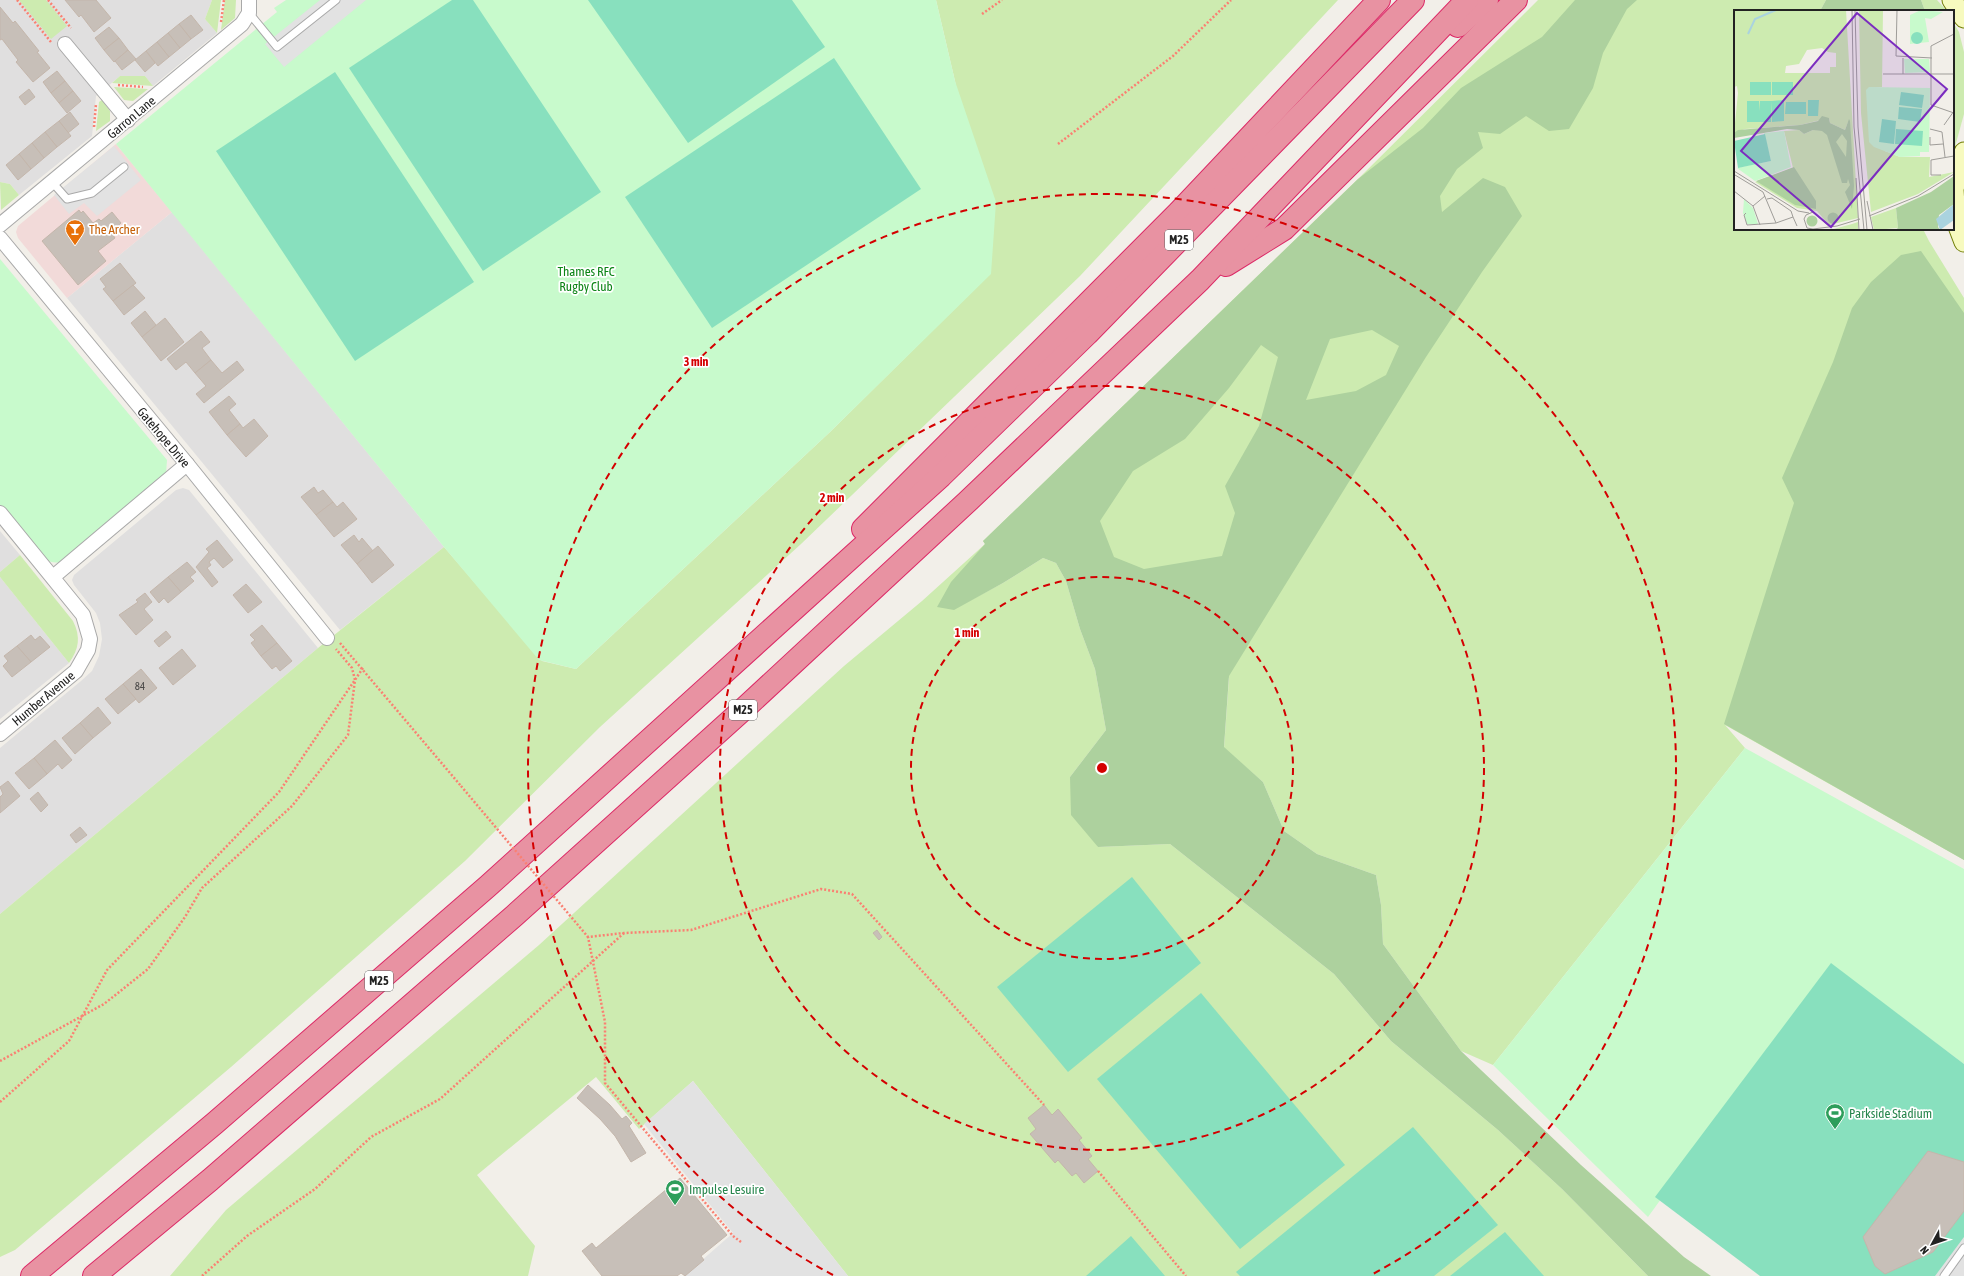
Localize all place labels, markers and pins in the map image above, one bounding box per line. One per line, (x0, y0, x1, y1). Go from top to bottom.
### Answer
bar icon: The Archer (64, 218, 86, 246)
place label: The Archer (89, 222, 140, 237)
centre of rings (1095, 761, 1109, 775)
sports icon: Parkside Stadium (1824, 1102, 1846, 1130)
place label: Parkside Stadium (1849, 1106, 1932, 1121)
sports icon: Impulse Lesuire (664, 1178, 686, 1206)
place label: Impulse Lesuire (689, 1182, 764, 1197)

